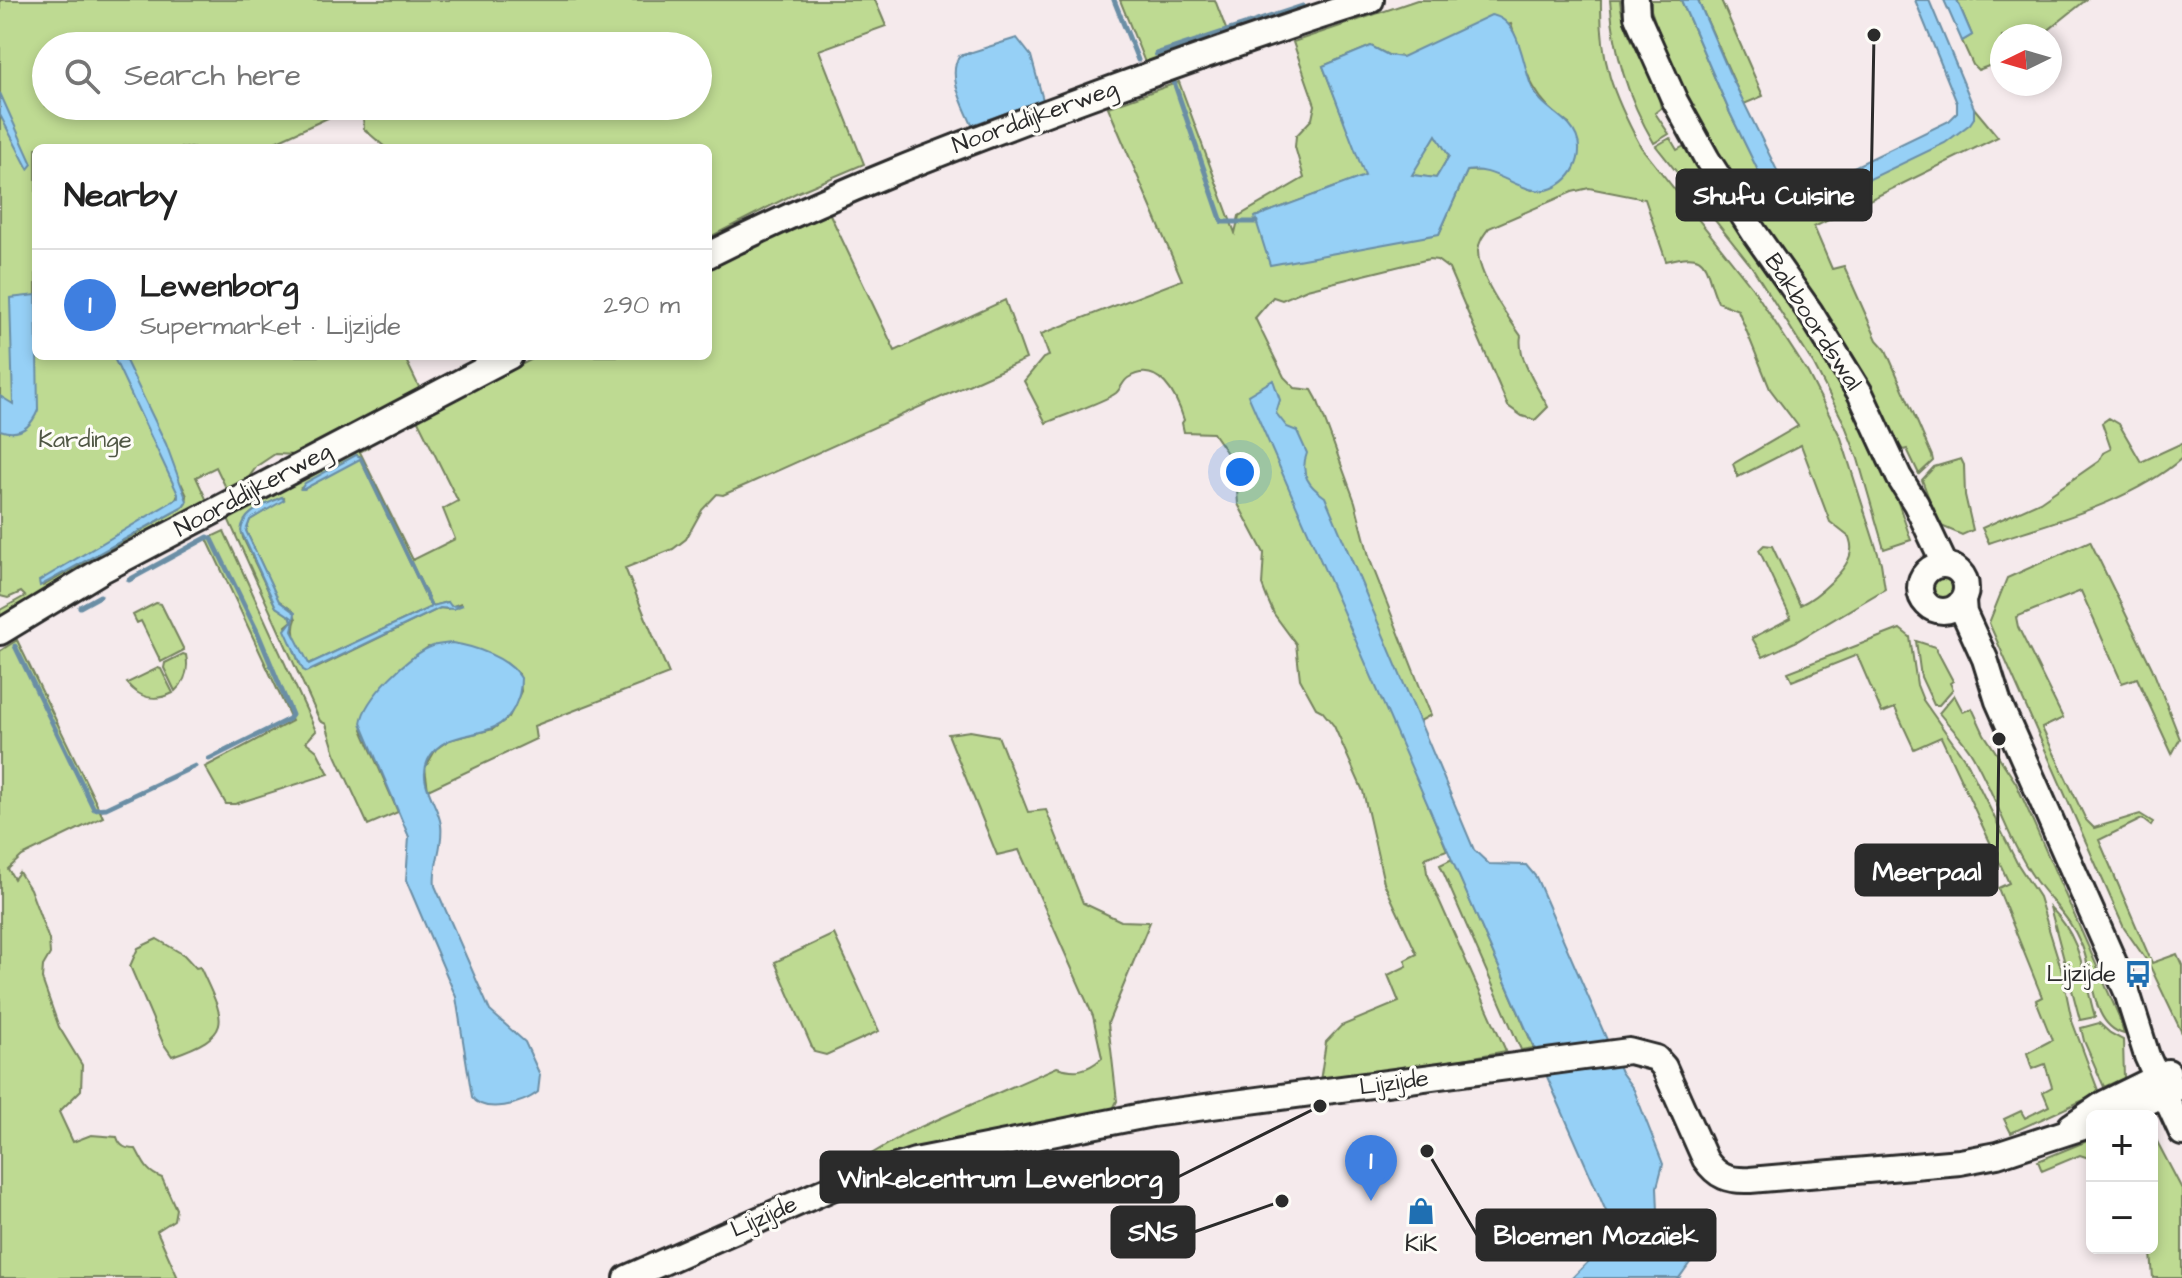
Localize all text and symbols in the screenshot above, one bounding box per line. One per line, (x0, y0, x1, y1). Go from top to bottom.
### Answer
north arrow (1990, 24, 2062, 96)
search box (32, 32, 712, 120)
icon: search (60, 54, 104, 98)
text: Search here (124, 55, 301, 97)
street label: Noorddijkerweg (948, 71, 1123, 164)
callout: Shufu Cuisine (1677, 170, 1871, 220)
text: Nearby (64, 172, 178, 220)
text: Shufu Cuisine (1692, 178, 1855, 214)
street label: Bakboordswal (1756, 247, 1870, 397)
text: Lewenborg (140, 266, 298, 308)
text: 1 (88, 287, 92, 323)
text: 290 m (603, 287, 680, 323)
text: Supermarket · Lijzijde (140, 308, 401, 344)
park label: Kardinge (38, 423, 132, 458)
street label: Noorddijkerweg (168, 434, 338, 547)
your location (1220, 452, 1260, 492)
callout: Meerpaal (1856, 845, 1997, 895)
text: Meerpaal (1872, 854, 1982, 890)
place label: Lijzijde (2046, 957, 2116, 991)
bus stop icon: Lijzijde (2123, 959, 2153, 989)
street label: Lijzijde (1357, 1061, 1431, 1105)
map controls (2086, 1110, 2158, 1254)
button: + (2086, 1110, 2158, 1182)
pin: 1 (1345, 1135, 1397, 1201)
callout: Winkelcentrum Lewenborg (821, 1152, 1178, 1202)
text: Winkelcentrum Lewenborg (837, 1161, 1163, 1200)
button: − (2086, 1182, 2158, 1254)
street label: Lijzijde (725, 1187, 803, 1247)
shop icon: KiK (1406, 1196, 1436, 1226)
callout: SNS (1112, 1207, 1194, 1257)
callout: Bloemen Mozaïek (1477, 1210, 1715, 1260)
text: SNS (1127, 1215, 1178, 1251)
text: Bloemen Mozaïek (1493, 1218, 1700, 1254)
place label: KiK (1405, 1227, 1438, 1261)

